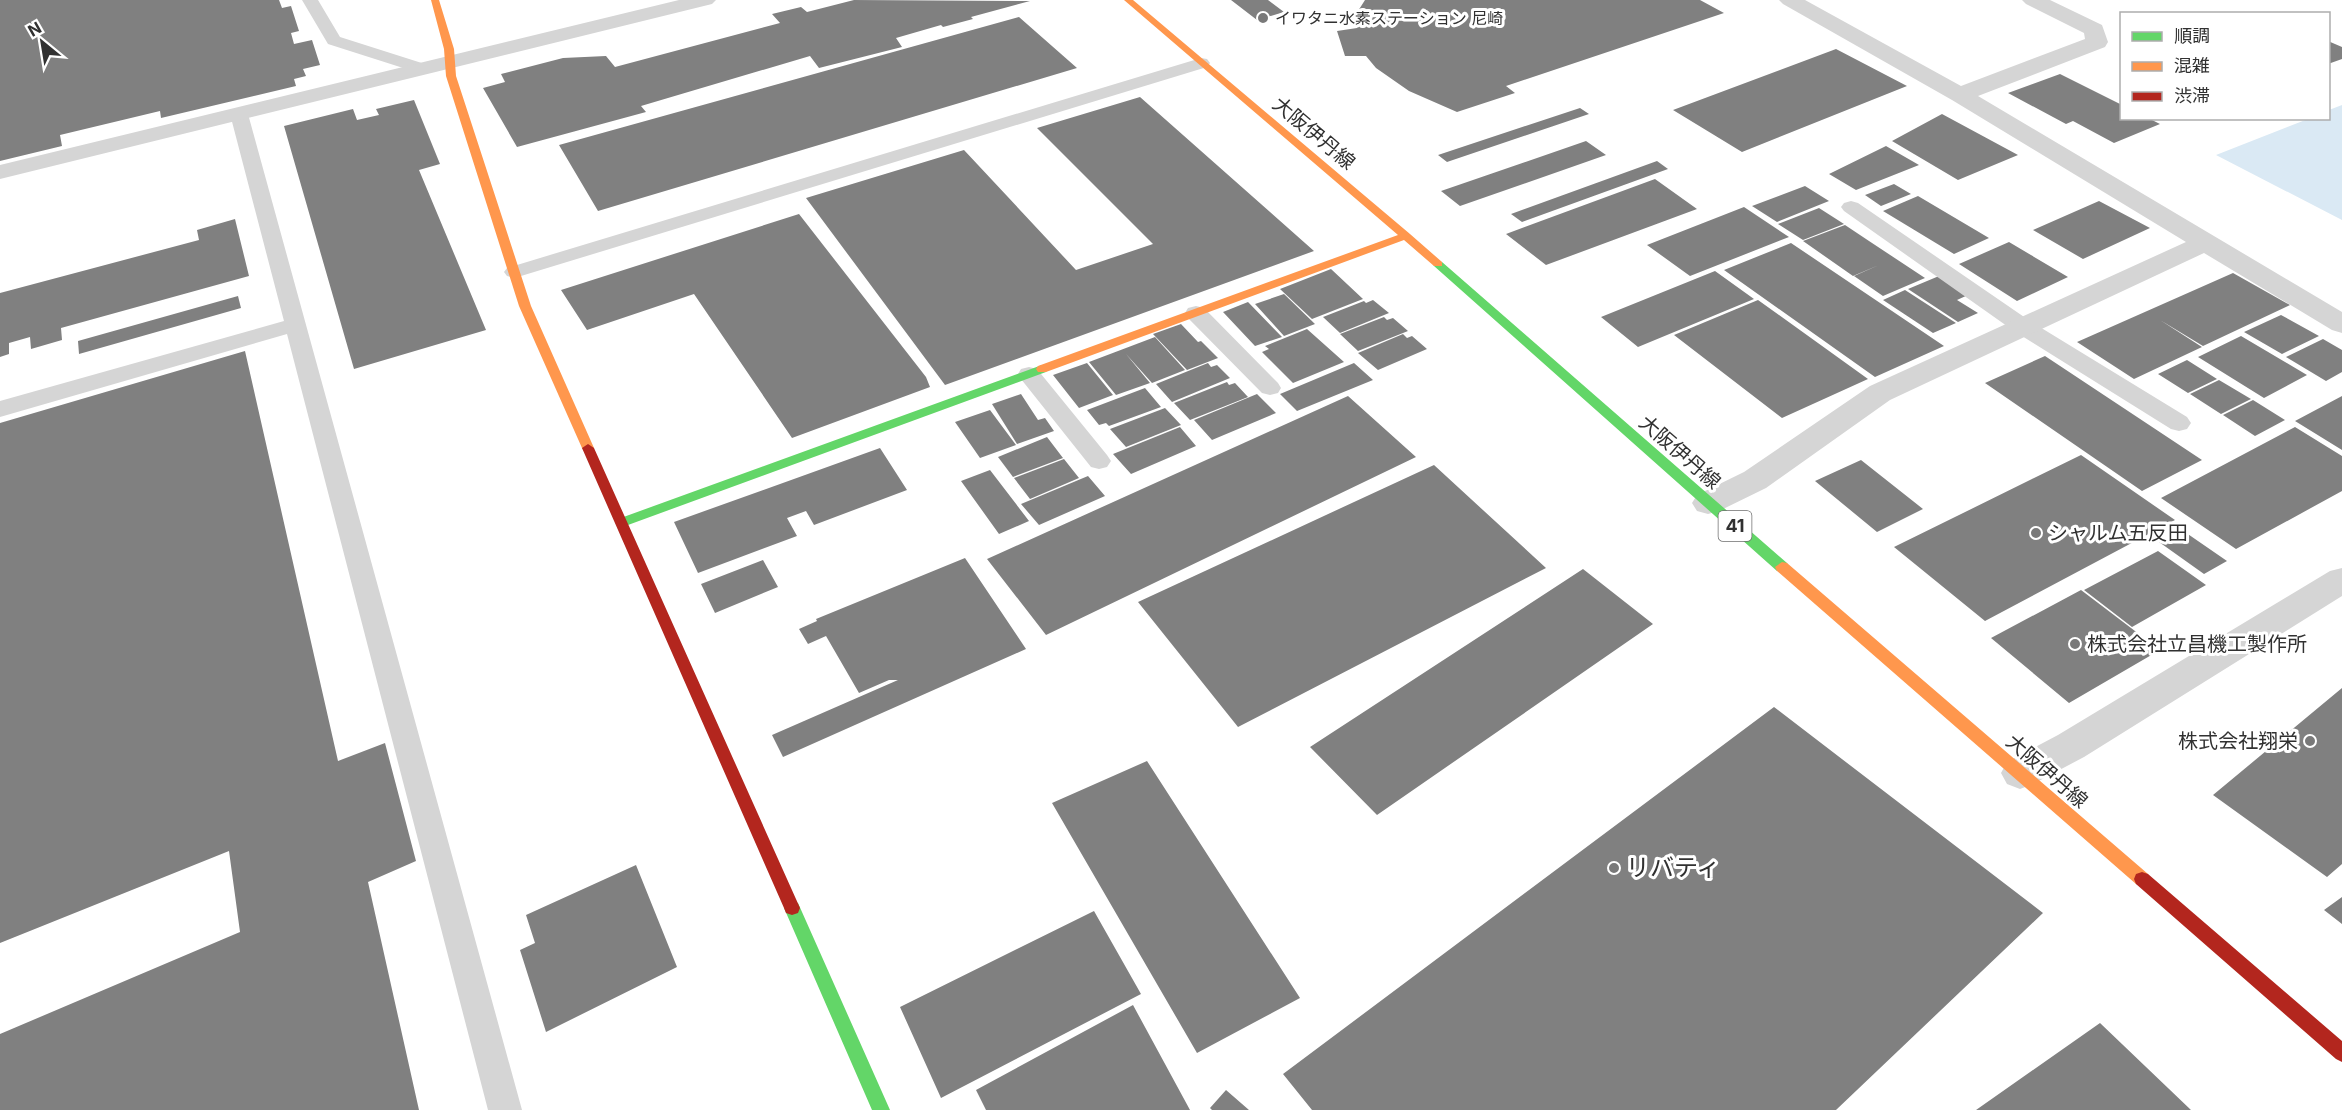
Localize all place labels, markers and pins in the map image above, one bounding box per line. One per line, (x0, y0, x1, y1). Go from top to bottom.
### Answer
place label: イワタニ水素ステーション 尼崎 (1275, 8, 1503, 28)
marker: イワタニ水素ステーション 尼崎 (1256, 11, 1270, 25)
place label: シャルム五反田 (2048, 521, 2188, 545)
marker: シャルム五反田 (2029, 526, 2043, 540)
place label: 株式会社立昌機工製作所 (2087, 632, 2307, 656)
marker: 株式会社立昌機工製作所 (2068, 637, 2082, 651)
place label: 株式会社翔栄 (2178, 729, 2298, 753)
marker: 株式会社翔栄 (2303, 734, 2317, 748)
place label: リバティ (1626, 853, 1721, 882)
marker: リバティ (1607, 861, 1621, 875)

